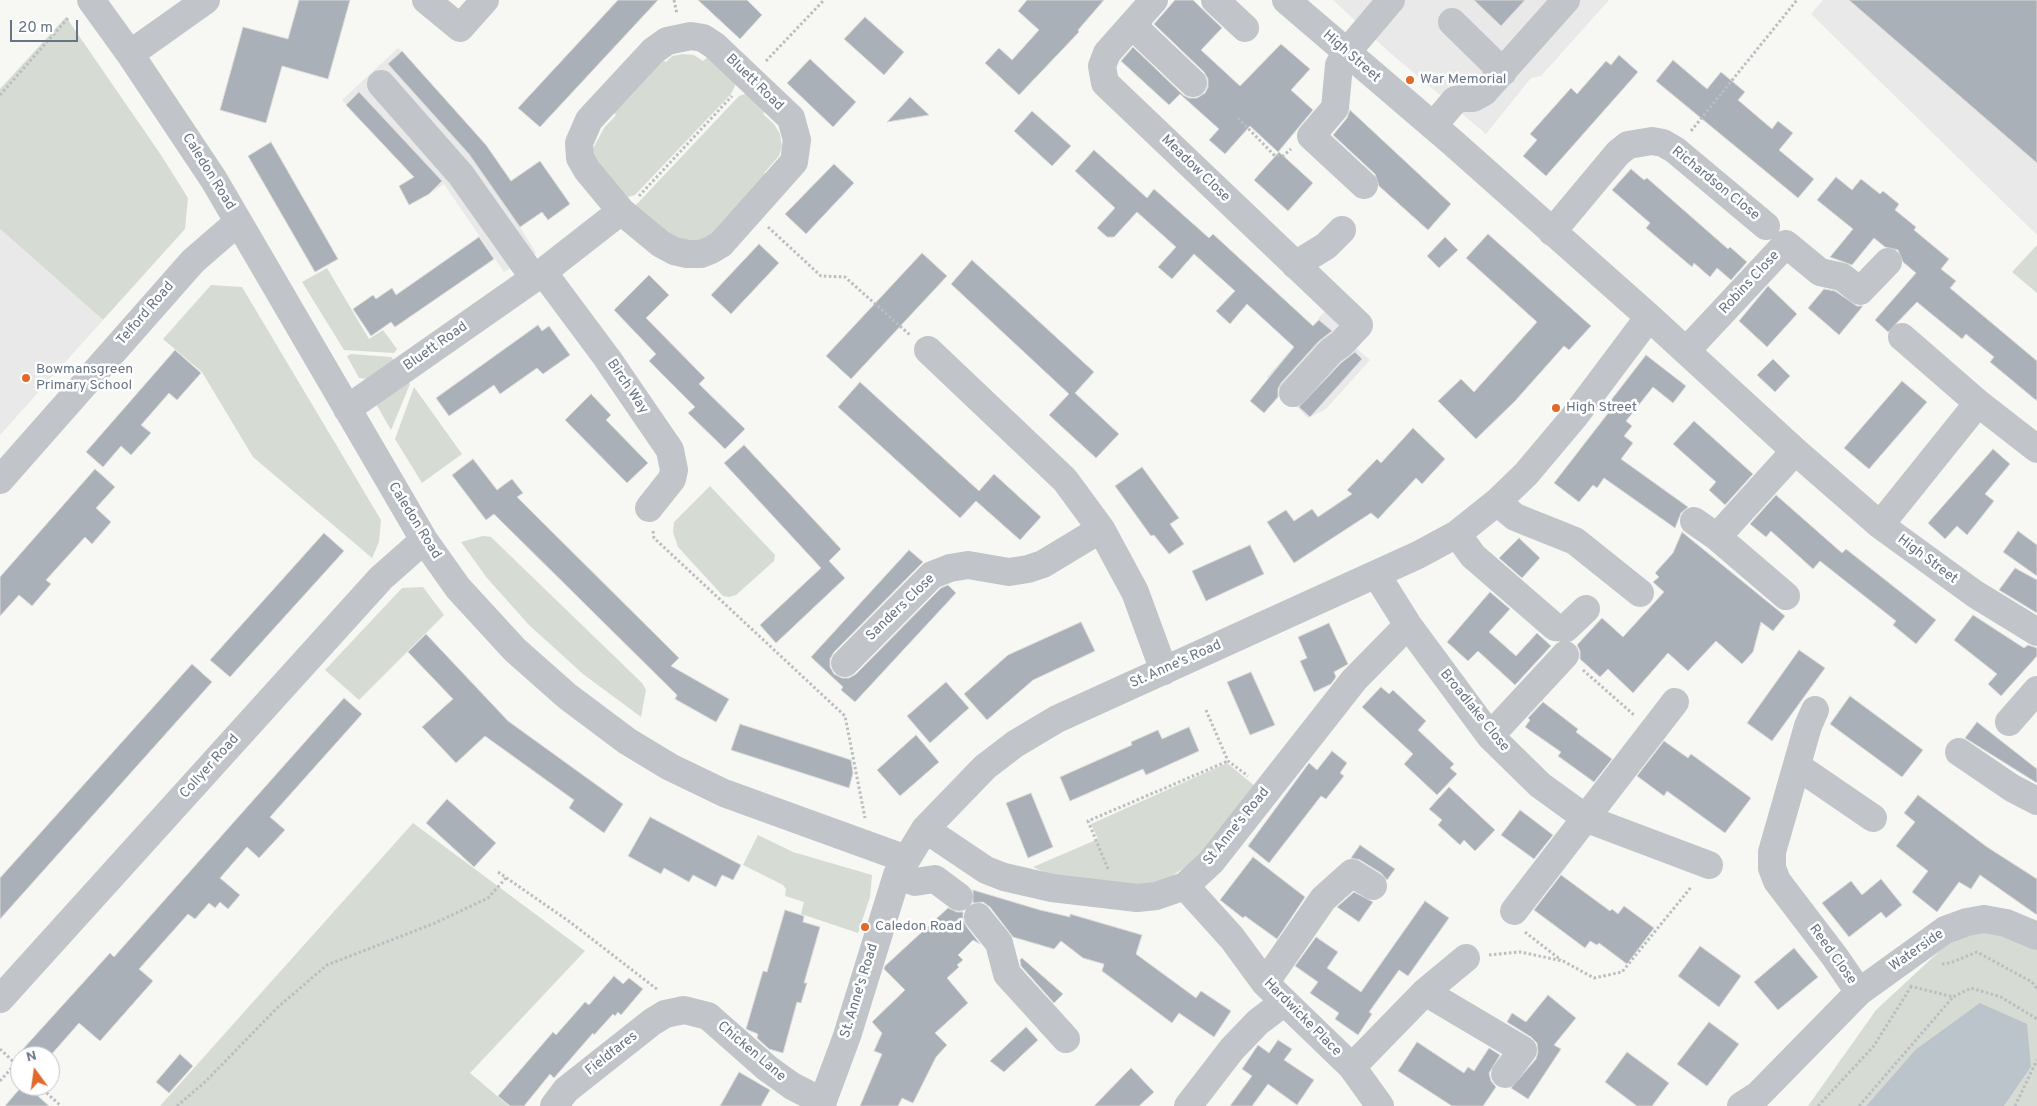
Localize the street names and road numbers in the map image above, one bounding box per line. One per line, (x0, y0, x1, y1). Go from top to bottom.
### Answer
street label: High Street (1319, 27, 1383, 87)
street label: Bluett Road (722, 51, 786, 115)
street label: Caledon Road (178, 131, 238, 213)
street label: Meadow Close (1157, 132, 1233, 206)
street label: Richardson Close (1668, 143, 1762, 225)
street label: Robins Close (1716, 248, 1784, 318)
street label: Telford Road (114, 279, 178, 349)
street label: Bluett Road (401, 319, 471, 375)
street label: Birch Way (603, 357, 651, 417)
street label: Caledon Road (384, 480, 444, 562)
street label: High Street (1894, 532, 1960, 588)
street label: Sanders Close (863, 571, 939, 645)
street label: St. Anne's Road (1128, 637, 1224, 693)
street label: Broadlake Close (1436, 666, 1512, 756)
street label: Collyer Road (177, 731, 243, 803)
street label: St Anne's Road (1200, 785, 1274, 869)
street label: Reed Close (1805, 922, 1859, 988)
street label: Waterside (1887, 926, 1947, 976)
street label: St. Anne's Road (838, 942, 882, 1040)
street label: Hardwicke Place (1260, 976, 1344, 1060)
street label: Chicken Lane (713, 1018, 789, 1086)
street label: Fieldfares (583, 1028, 641, 1080)

